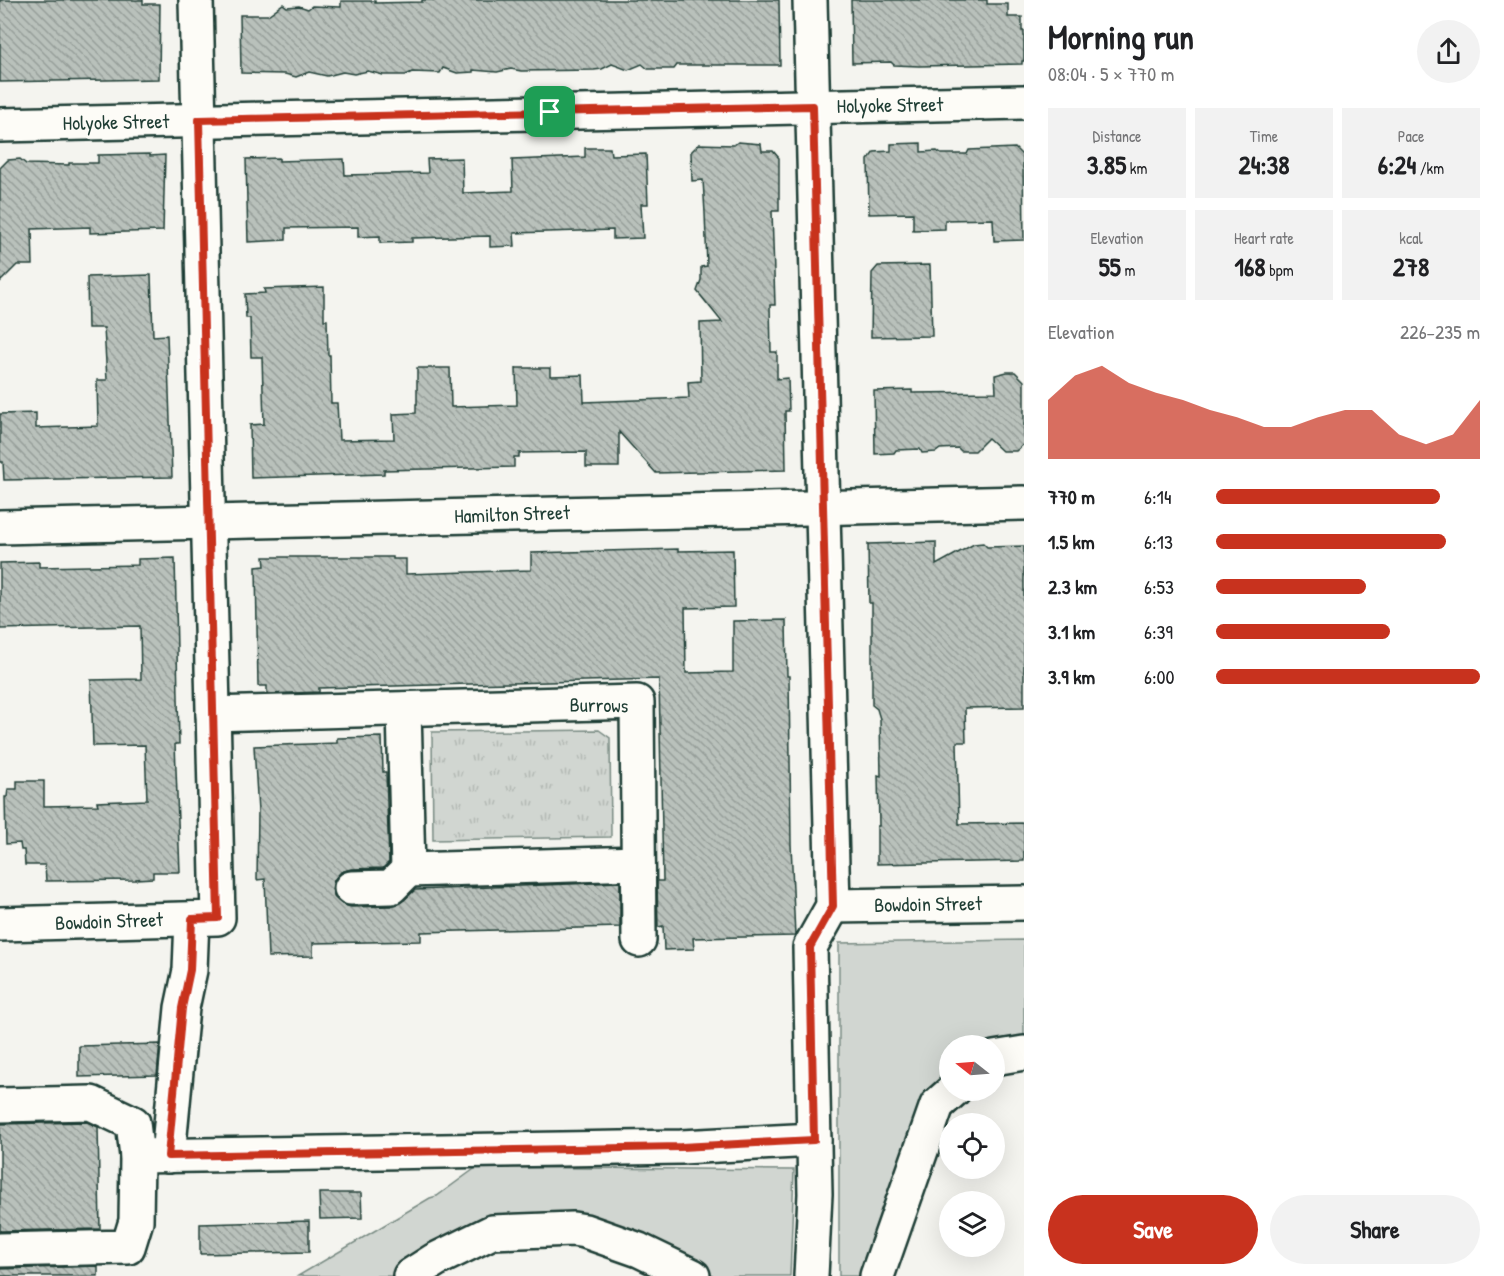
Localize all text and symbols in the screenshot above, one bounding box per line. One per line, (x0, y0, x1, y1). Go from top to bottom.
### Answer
text: Morning run (1048, 15, 1194, 59)
button: share (1417, 20, 1480, 83)
text: 08:04 · 5 × 770 m (1048, 60, 1174, 87)
pin (524, 86, 575, 137)
street label: Holyoke Street (836, 90, 945, 119)
icon: arrive (533, 95, 566, 128)
street label: Holyoke Street (62, 107, 171, 136)
text: Distance (1093, 125, 1141, 147)
text: Time (1250, 125, 1278, 147)
text: Pace (1398, 125, 1424, 147)
text: 3.85 (1087, 147, 1126, 182)
text: 24:38 (1239, 147, 1289, 182)
text: 6:24 (1378, 147, 1416, 182)
text: km (1126, 157, 1147, 179)
text: /km (1416, 157, 1444, 179)
text: Elevation (1090, 227, 1144, 249)
text: Heart rate (1234, 227, 1294, 249)
text: kcal (1399, 227, 1423, 249)
text: 55 (1099, 249, 1121, 284)
text: 168 (1234, 249, 1266, 284)
text: 278 (1393, 249, 1429, 284)
text: m (1121, 259, 1135, 281)
text: bpm (1266, 259, 1294, 281)
text: Elevation (1048, 318, 1114, 345)
text: 226–235 m (1400, 318, 1480, 345)
text: 770 m (1048, 483, 1095, 510)
text: 6:14 (1144, 483, 1171, 510)
street label: Hamilton Street (454, 498, 571, 529)
text: 1.5 km (1048, 528, 1095, 555)
text: 6:13 (1144, 528, 1173, 555)
text: 2.3 km (1048, 573, 1097, 600)
text: 6:53 (1144, 573, 1174, 600)
text: 3.1 km (1048, 618, 1095, 645)
text: 6:39 (1144, 618, 1173, 645)
text: 3.9 km (1048, 663, 1095, 690)
text: 6:00 (1144, 663, 1175, 690)
street label: Burrows (569, 690, 629, 719)
street label: Bowdoin Street (874, 889, 983, 918)
street label: Bowdoin Street (55, 905, 165, 936)
north arrow (939, 1035, 1005, 1101)
map controls (939, 1035, 1005, 1257)
button: locate (939, 1113, 1005, 1179)
button: layers (939, 1191, 1005, 1257)
button: Save (1048, 1195, 1258, 1264)
button: Share (1270, 1195, 1480, 1264)

